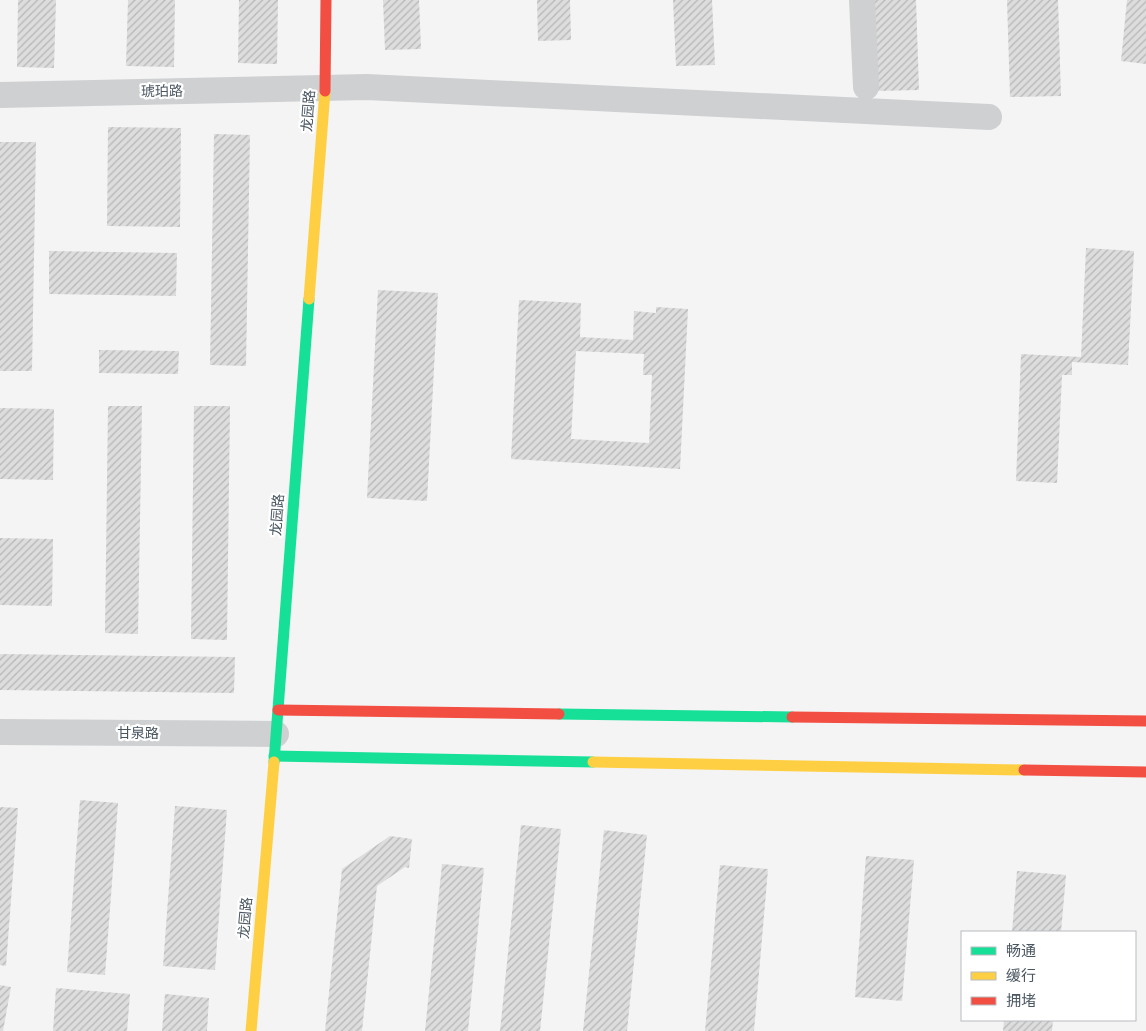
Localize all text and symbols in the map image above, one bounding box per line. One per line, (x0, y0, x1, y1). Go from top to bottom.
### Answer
street label: 琥珀路 (141, 83, 183, 99)
street label: 龙园路 (299, 89, 317, 133)
street label: 龙园路 (268, 493, 286, 537)
street label: 甘泉路 (117, 725, 159, 741)
street label: 龙园路 (235, 896, 255, 940)
legend (961, 931, 1136, 1021)
text: 畅通 (1006, 942, 1036, 960)
text: 缓行 (1006, 967, 1036, 985)
text: 拥堵 (1006, 992, 1036, 1010)

